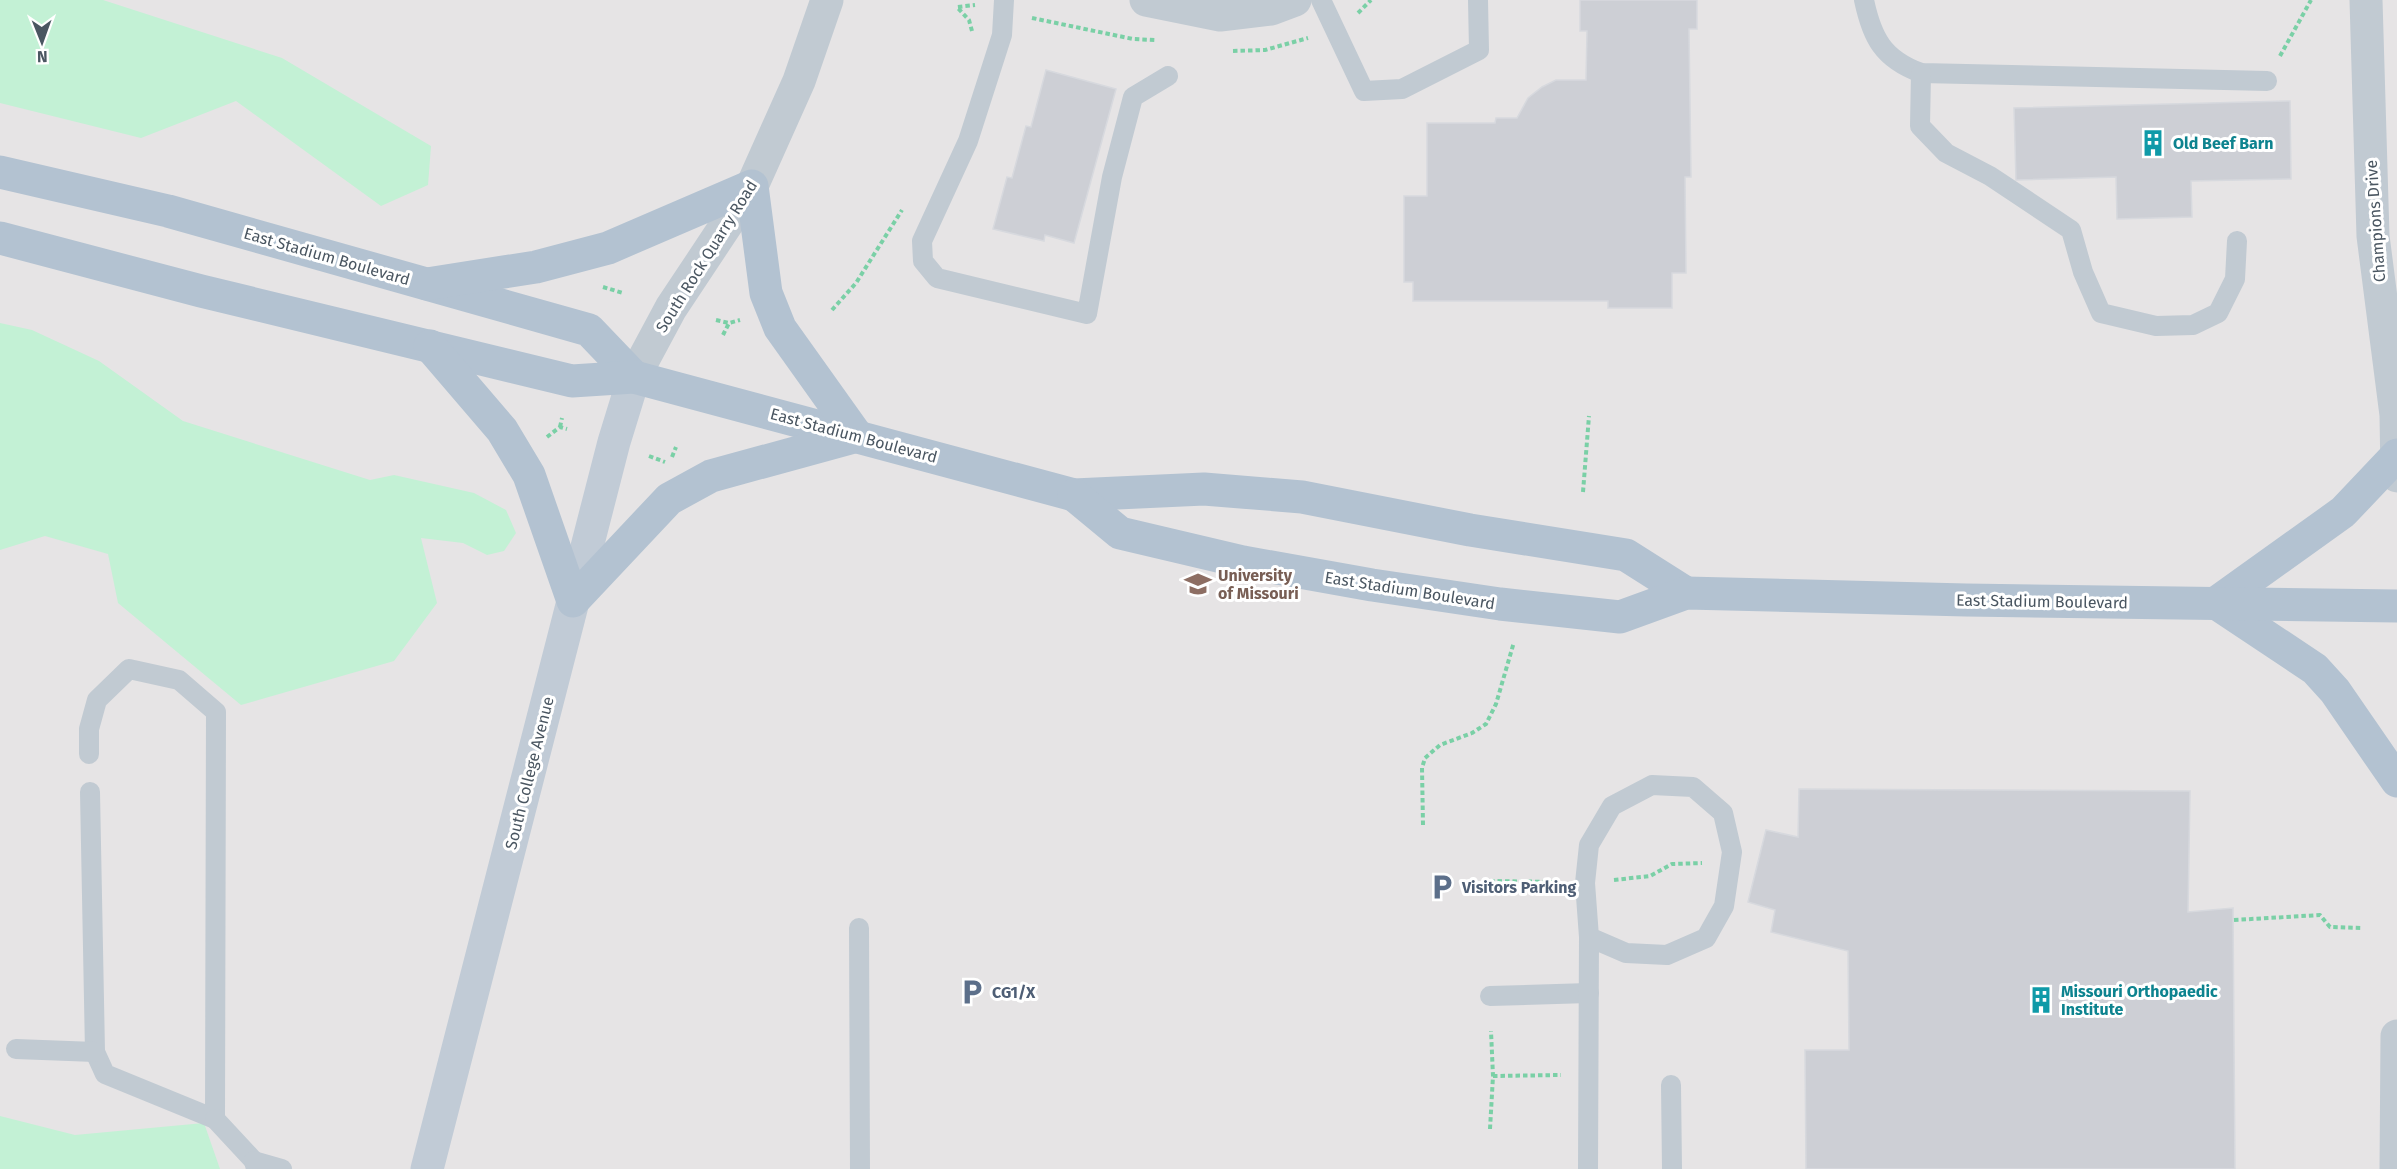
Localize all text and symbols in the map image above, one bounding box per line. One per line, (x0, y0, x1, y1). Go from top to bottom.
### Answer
north arrow (12, 12, 72, 72)
text: N (37, 47, 48, 66)
building icon: Old Beef Barn (2138, 128, 2168, 158)
place label: Old Beef Barn (2173, 134, 2273, 153)
street label: Champions Drive (2362, 159, 2389, 283)
street label: South Rock Quarry Road (652, 177, 761, 336)
street label: East Stadium Boulevard (242, 224, 412, 289)
street label: East Stadium Boulevard (768, 404, 939, 467)
place label: University of Missouri (1218, 566, 1299, 603)
street label: East Stadium Boulevard (1323, 568, 1496, 613)
school or university icon: University of Missouri (1183, 569, 1213, 599)
street label: East Stadium Boulevard (1956, 590, 2128, 613)
street label: South College Avenue (501, 695, 558, 852)
parking icon: Visitors Parking (1427, 872, 1457, 902)
place label: Visitors Parking (1461, 878, 1576, 897)
parking icon: CG1/X (957, 977, 987, 1007)
place label: Missouri Orthopaedic Institute (2061, 982, 2218, 1019)
place label: CG1/X (992, 983, 1036, 1002)
building icon: Missouri Orthopaedic Institute (2026, 985, 2056, 1015)

